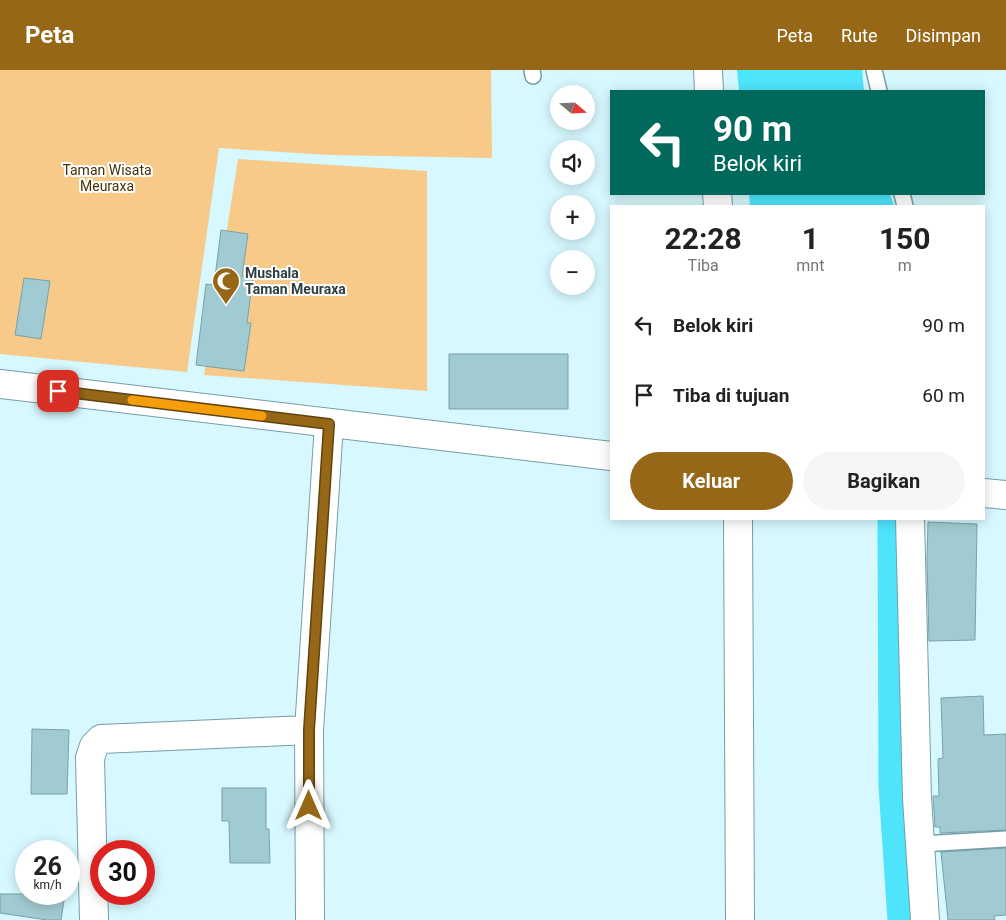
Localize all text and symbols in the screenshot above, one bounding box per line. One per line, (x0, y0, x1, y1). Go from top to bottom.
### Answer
text: Peta (25, 21, 74, 49)
text: Peta (777, 25, 813, 46)
text: Rute (841, 25, 878, 46)
text: Disimpan (906, 25, 981, 46)
north arrow (550, 85, 595, 130)
map controls (550, 85, 595, 295)
text: 90 m (713, 109, 792, 150)
icon: left (630, 110, 695, 175)
button: sound (550, 140, 595, 185)
text: Belok kiri (713, 151, 802, 176)
park label: Taman Wisata Meuraxa (62, 162, 152, 194)
button: + (550, 195, 595, 240)
text: 22:28 (664, 221, 742, 256)
text: 1 (802, 221, 819, 256)
text: 150 (879, 221, 931, 256)
button: − (550, 250, 595, 295)
text: Tiba (688, 256, 719, 275)
text: mnt (796, 256, 824, 275)
text: m (898, 256, 912, 275)
place label: Mushala Taman Meuraxa (245, 265, 346, 297)
mosque icon: Mushala Taman Meuraxa (211, 266, 241, 305)
icon: left (630, 311, 658, 339)
text: Belok kiri (673, 314, 753, 337)
text: 90 m (922, 314, 965, 337)
pin (37, 370, 79, 412)
icon: arrive (44, 377, 72, 405)
icon: arrive (630, 381, 658, 409)
text: Tiba di tujuan (673, 384, 789, 407)
text: 60 m (922, 384, 965, 407)
button: Keluar (630, 452, 793, 510)
button: Bagikan (803, 452, 965, 510)
position arrow (282, 779, 334, 831)
speed limit sign: 30 (90, 840, 155, 905)
text: 26 (33, 852, 62, 881)
text: km/h (33, 878, 62, 892)

